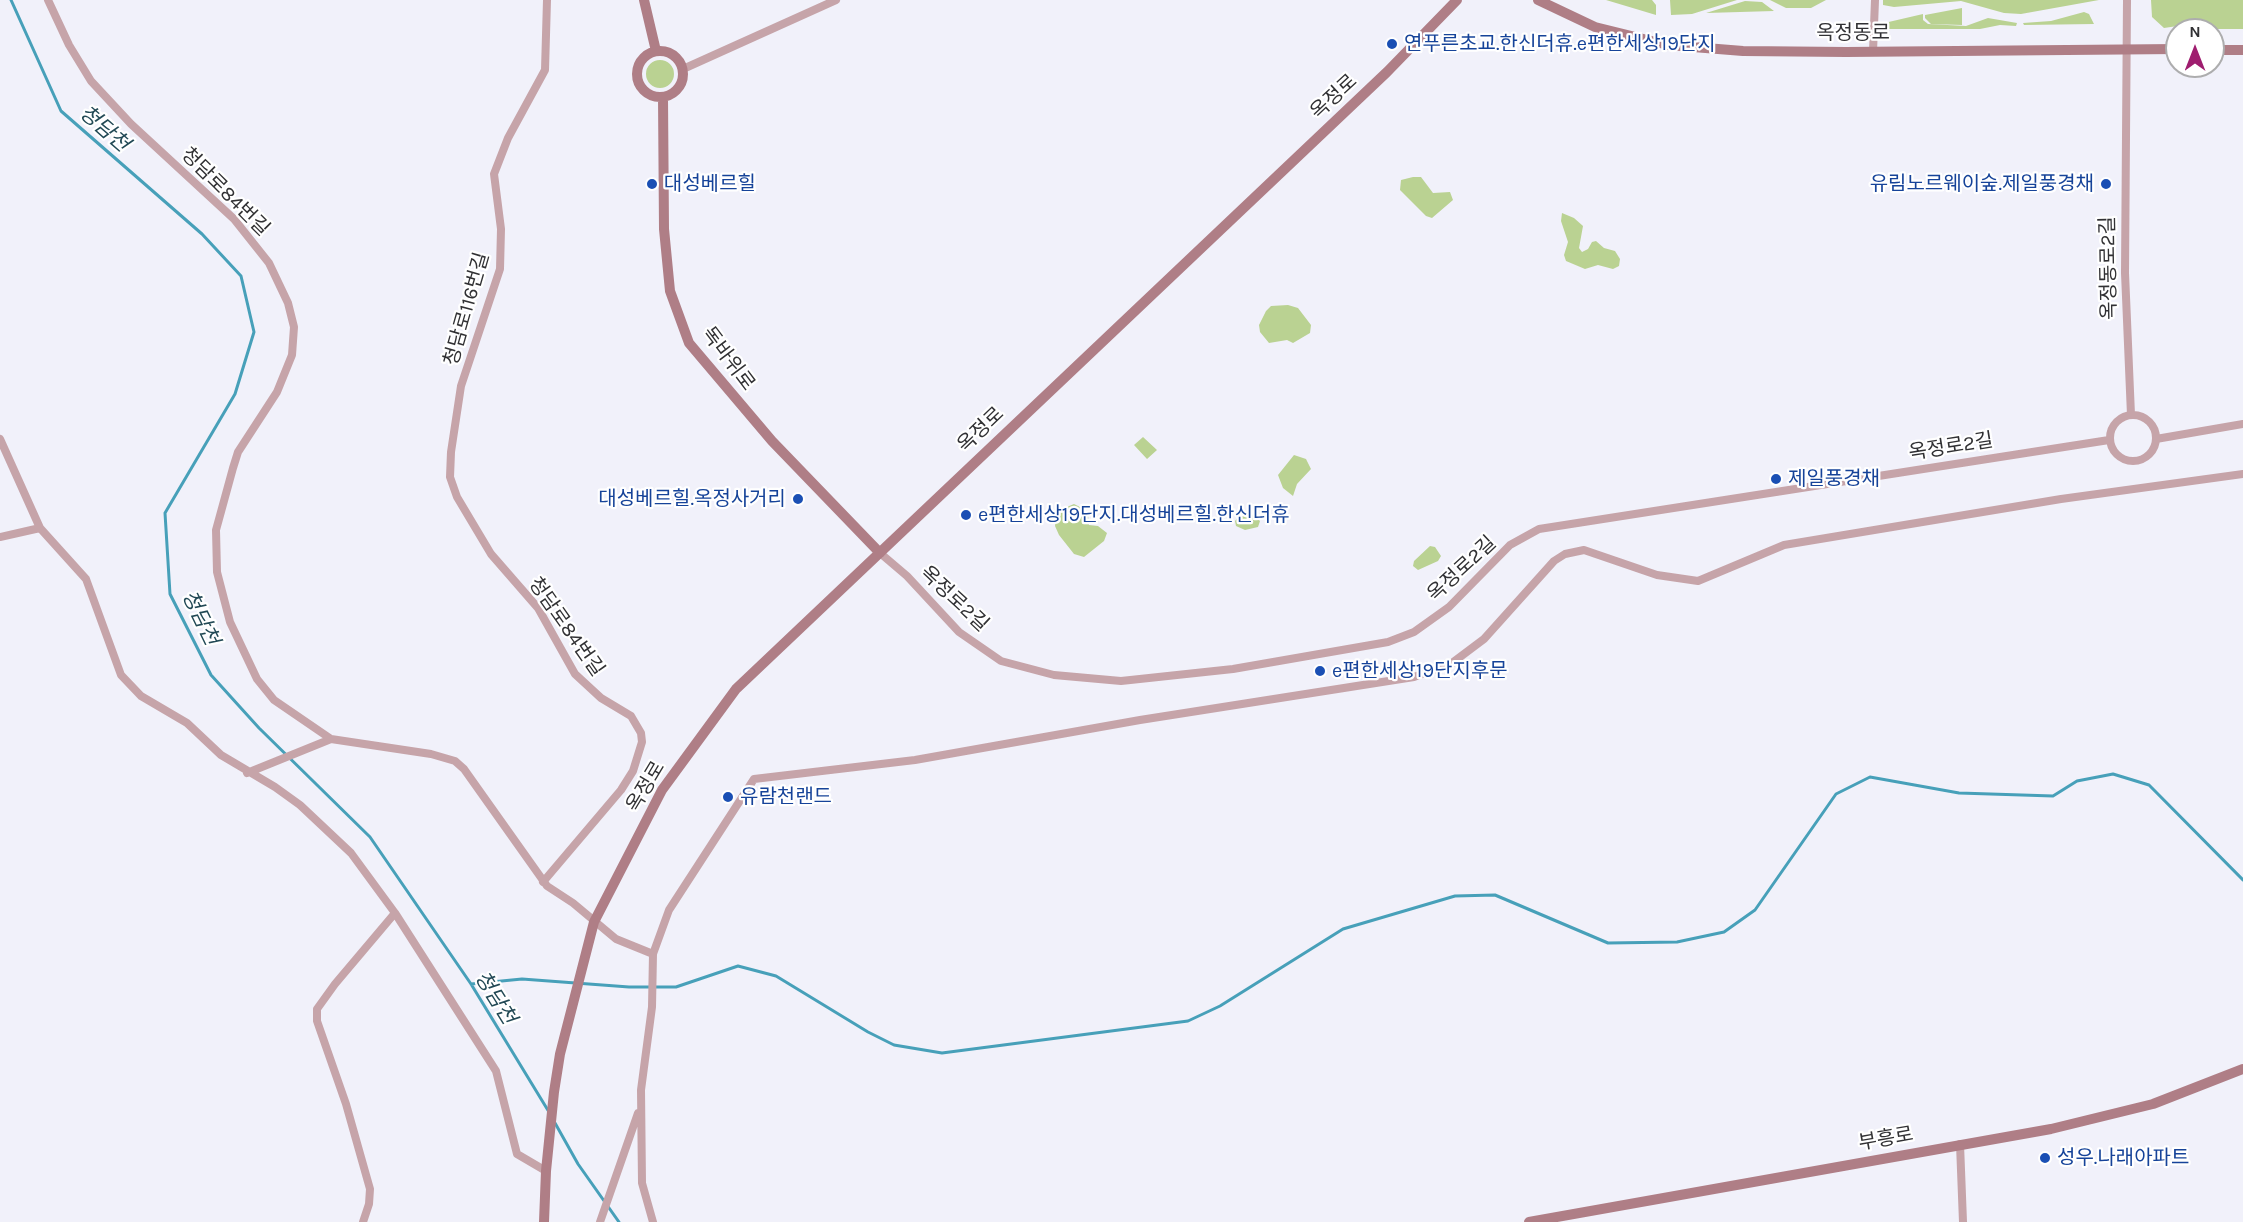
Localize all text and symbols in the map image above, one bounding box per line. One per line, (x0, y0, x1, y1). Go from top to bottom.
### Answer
north arrow (2165, 18, 2225, 78)
street label: 옥정동로 (1816, 21, 1890, 45)
text: N (2189, 22, 2201, 41)
place label: 연푸른초교.한신더휴.e편한세상19단지 (1404, 32, 1716, 56)
marker: 연푸른초교.한신더휴.e편한세상19단지 (1385, 37, 1399, 51)
street label: 옥정로 (1306, 69, 1362, 125)
water label: 청담천 (74, 100, 134, 158)
street label: 청담로84번길 (176, 143, 274, 241)
place label: 대성베르힐 (664, 172, 756, 196)
place label: 유림노르웨이숲.제일풍경채 (1870, 172, 2094, 196)
marker: 대성베르힐 (645, 177, 659, 191)
marker: 유림노르웨이숲.제일풍경채 (2099, 177, 2113, 191)
street label: 옥정동로2길 (2096, 216, 2122, 320)
street label: 청담로116번길 (439, 250, 495, 368)
street label: 독바위로 (696, 322, 760, 396)
street label: 옥정로 (953, 402, 1009, 458)
street label: 옥정로2길 (1907, 428, 1995, 466)
place label: 제일풍경채 (1788, 467, 1880, 491)
marker: 제일풍경채 (1769, 472, 1783, 486)
place label: 대성베르힐.옥정사거리 (598, 487, 786, 511)
marker: 대성베르힐.옥정사거리 (791, 492, 805, 506)
place label: e편한세상19단지.대성베르힐.한신더휴 (978, 503, 1290, 527)
marker: e편한세상19단지.대성베르힐.한신더휴 (959, 508, 973, 522)
street label: 옥정로2길 (1423, 531, 1501, 607)
street label: 옥정로2길 (915, 561, 993, 637)
street label: 청담로84번길 (523, 573, 609, 681)
water label: 청담천 (176, 586, 224, 650)
place label: e편한세상19단지후문 (1332, 659, 1508, 683)
marker: e편한세상19단지후문 (1313, 664, 1327, 678)
street label: 옥정로 (621, 757, 671, 817)
place label: 유람천랜드 (740, 785, 832, 809)
marker: 유람천랜드 (721, 790, 735, 804)
water label: 청담천 (469, 967, 521, 1029)
street label: 부흥로 (1857, 1122, 1915, 1156)
place label: 성우.나래아파트 (2057, 1146, 2189, 1170)
marker: 성우.나래아파트 (2038, 1151, 2052, 1165)

